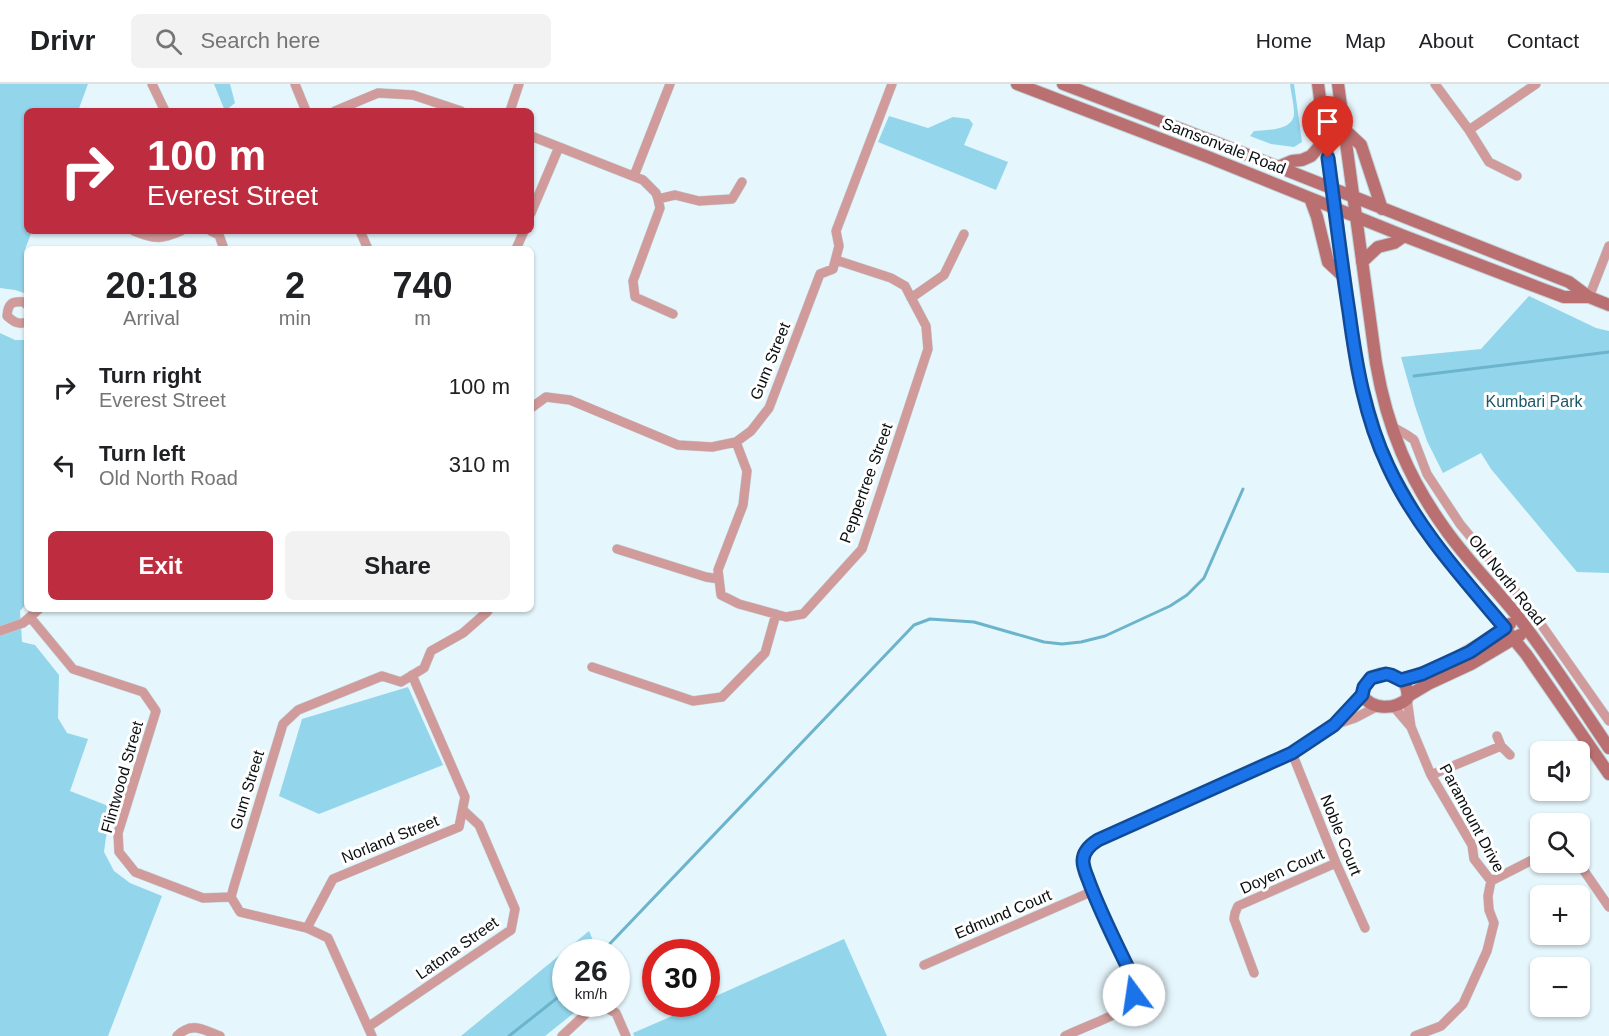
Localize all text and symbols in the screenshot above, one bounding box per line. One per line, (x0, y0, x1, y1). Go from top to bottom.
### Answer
search box (131, 14, 551, 68)
text: Drivr (30, 25, 95, 56)
icon: search (152, 25, 185, 58)
text: Search here (200, 28, 320, 53)
text: Home (1256, 29, 1312, 52)
text: Map (1345, 29, 1386, 52)
text: About (1419, 29, 1474, 52)
text: Contact (1507, 29, 1579, 52)
pin (1302, 96, 1353, 158)
icon: arrive (1311, 105, 1344, 138)
street label: Samsonvale Road (1160, 115, 1288, 177)
icon: right (48, 132, 126, 210)
text: 100 m (147, 132, 266, 179)
text: Everest Street (147, 181, 318, 211)
text: 20:18 (105, 265, 197, 306)
text: 2 (285, 265, 305, 306)
text: 740 (392, 265, 453, 306)
text: Arrival (123, 307, 180, 329)
text: min (279, 307, 311, 329)
text: m (414, 307, 431, 329)
street label: Gum Street (747, 319, 793, 402)
text: Turn right (99, 363, 201, 388)
icon: right (48, 371, 81, 404)
text: 100 m (449, 374, 510, 399)
text: Everest Street (99, 389, 226, 411)
park label: Kumbari Park (1486, 393, 1583, 410)
street label: Peppertree Street (836, 420, 896, 545)
text: Turn left (99, 441, 185, 466)
icon: left (48, 449, 81, 482)
text: 310 m (449, 452, 510, 477)
text: Old North Road (99, 467, 238, 489)
button: Exit (48, 531, 273, 600)
button: Share (285, 531, 510, 600)
street label: Old North Road (1465, 531, 1549, 629)
street label: Flintwood Street (98, 719, 146, 835)
map controls (1530, 741, 1590, 1017)
button: sound (1530, 741, 1590, 801)
street label: Gum Street (227, 748, 267, 832)
street label: Paramount Drive (1436, 761, 1508, 875)
street label: Noble Court (1317, 792, 1365, 878)
street label: Norland Street (339, 812, 442, 866)
button: search (1530, 813, 1590, 873)
street label: Doyen Court (1238, 845, 1327, 897)
button: + (1530, 885, 1590, 945)
street label: Edmund Court (952, 886, 1054, 942)
street label: Latona Street (413, 913, 502, 983)
speed limit sign: 30 (642, 939, 720, 1017)
text: 26 (574, 954, 608, 987)
button: − (1530, 957, 1590, 1017)
position arrow (1102, 963, 1166, 1027)
text: km/h (575, 985, 607, 1002)

